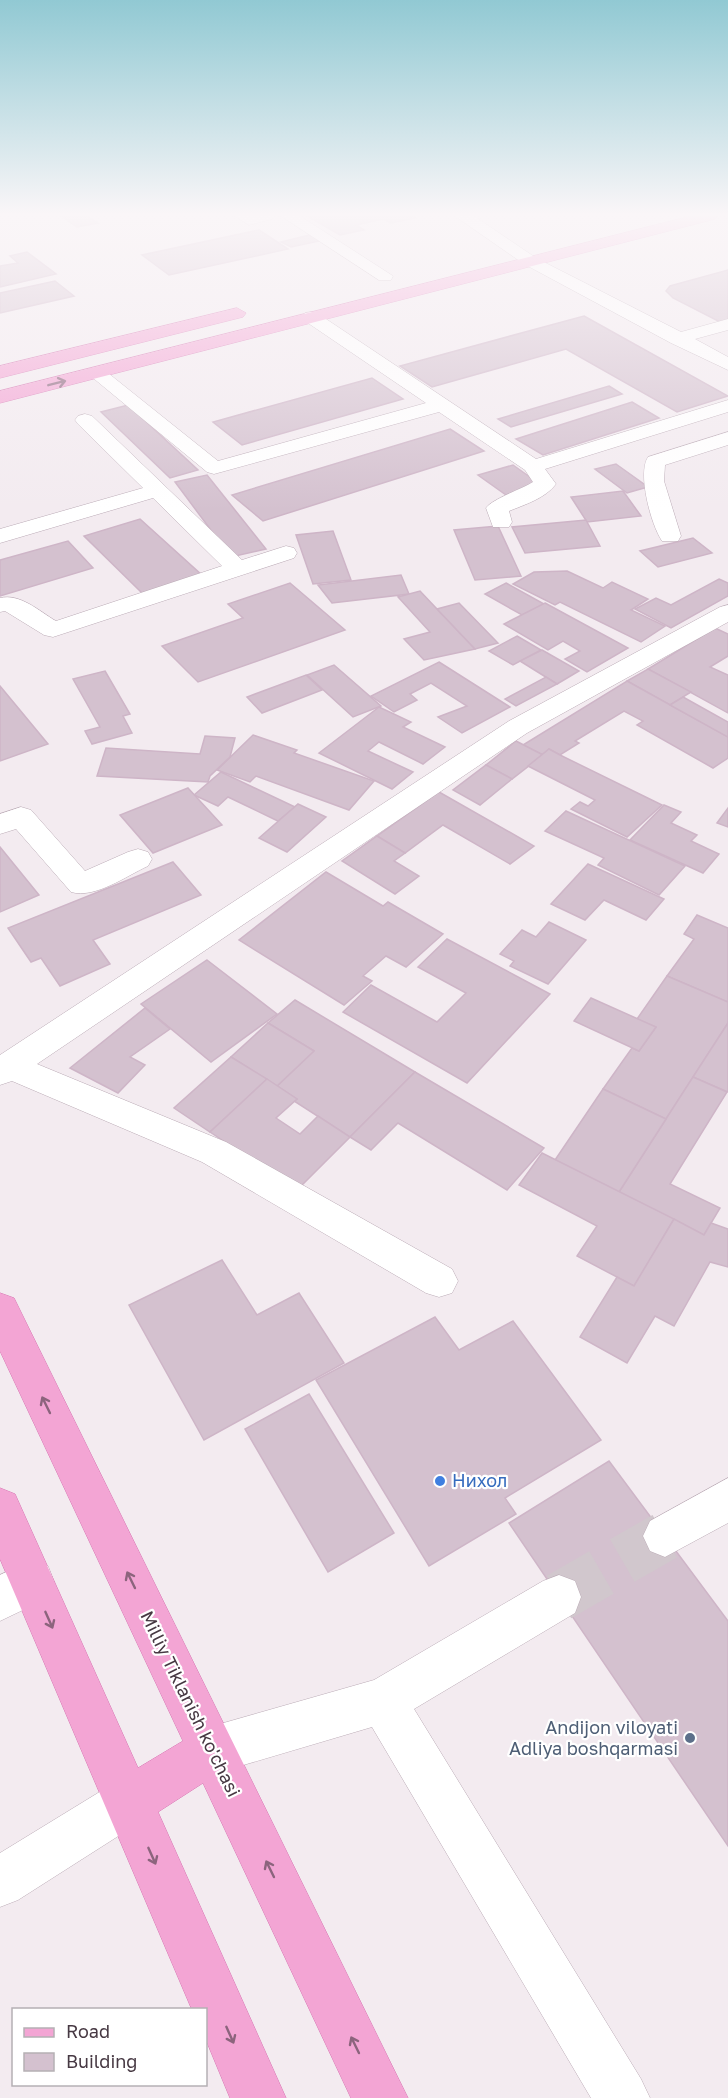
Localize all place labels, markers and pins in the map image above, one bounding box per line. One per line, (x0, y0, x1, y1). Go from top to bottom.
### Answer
place label: Нихол (452, 1469, 507, 1491)
marker: Нихол (433, 1474, 447, 1488)
place label: Andijon viloyati Adliya boshqarmasi (509, 1716, 678, 1759)
marker: Andijon viloyati Adliya boshqarmasi (683, 1731, 697, 1745)

